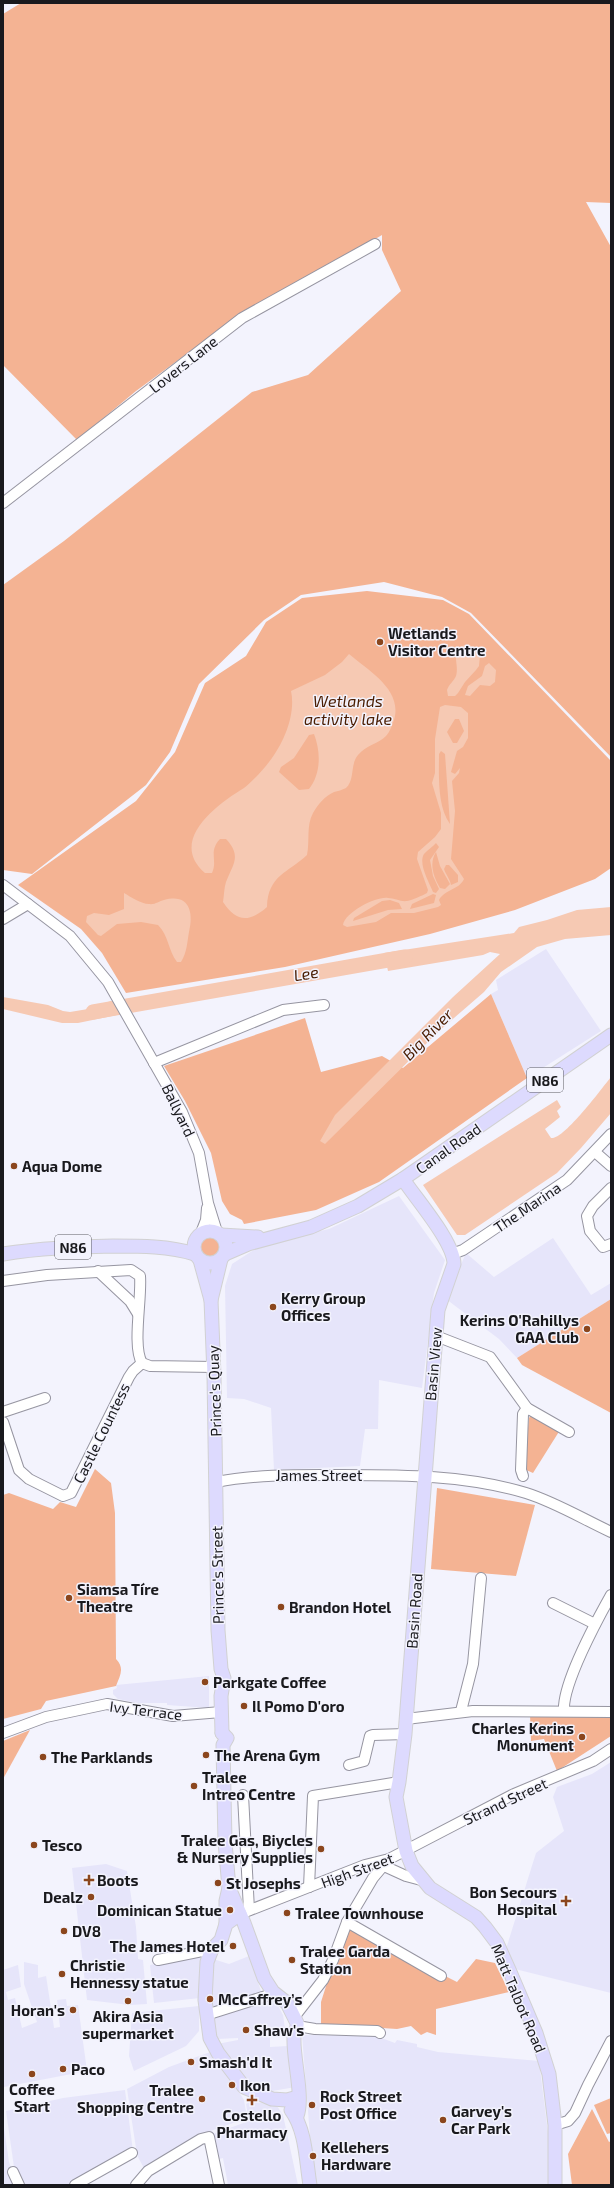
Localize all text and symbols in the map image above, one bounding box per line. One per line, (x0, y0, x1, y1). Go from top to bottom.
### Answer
street label: Lovers Lane (145, 332, 221, 396)
place label: Wetlands Visitor Centre (388, 624, 485, 659)
marker: Wetlands Visitor Centre (375, 637, 385, 647)
water label: Wetlands activity lake (304, 691, 392, 729)
water label: Lee (292, 961, 320, 985)
water label: Big River (398, 1004, 456, 1064)
road number: N86 (527, 1068, 563, 1092)
street label: Ballyard (158, 1081, 200, 1139)
street label: Canal Road (412, 1119, 484, 1177)
place label: Aqua Dome (22, 1157, 102, 1175)
marker: Aqua Dome (9, 1161, 19, 1171)
street label: The Marina (490, 1178, 564, 1236)
road number: N86 (55, 1235, 91, 1259)
place label: Kerry Group Offices (281, 1289, 366, 1324)
marker: Kerry Group Offices (268, 1302, 278, 1312)
place label: Kerins O'Rahillys GAA Club (460, 1311, 579, 1346)
marker: Kerins O'Rahillys GAA Club (582, 1324, 592, 1334)
street label: Basin View (421, 1326, 445, 1402)
street label: Prince's Quay (203, 1345, 226, 1437)
street label: Castle Countess (69, 1380, 133, 1486)
street label: James Street (275, 1466, 363, 1484)
street label: Prince's Street (207, 1525, 227, 1624)
street label: Basin Road (402, 1573, 426, 1649)
place label: Siamsa Tíre Theatre (77, 1580, 159, 1615)
marker: Siamsa Tíre Theatre (64, 1593, 74, 1603)
place label: Brandon Hotel (289, 1598, 391, 1616)
marker: Brandon Hotel (276, 1602, 286, 1612)
place label: Parkgate Coffee (213, 1673, 326, 1691)
marker: Parkgate Coffee (200, 1677, 210, 1687)
street label: Ivy Terrace (109, 1697, 183, 1723)
place label: Il Pomo D'oro (252, 1697, 345, 1715)
marker: Il Pomo D'oro (239, 1701, 249, 1711)
place label: Charles Kerins Monument (471, 1719, 574, 1754)
marker: Charles Kerins Monument (577, 1732, 587, 1742)
place label: The Arena Gym (214, 1746, 320, 1765)
place label: The Parklands (51, 1748, 153, 1766)
marker: The Arena Gym (201, 1750, 211, 1760)
marker: The Parklands (38, 1752, 48, 1762)
place label: Tralee Intreo Centre (202, 1768, 296, 1803)
street label: Strand Street (460, 1774, 550, 1828)
marker: Tralee Intreo Centre (189, 1781, 199, 1791)
place label: Tralee Gas, Biycles & Nursery Supplies (177, 1831, 313, 1867)
place label: Tesco (42, 1836, 82, 1854)
marker: Tesco (29, 1840, 39, 1850)
marker: Tralee Gas, Biycles & Nursery Supplies (316, 1844, 326, 1854)
street label: High Street (318, 1848, 396, 1891)
place label: Boots (97, 1871, 138, 1889)
place label: St Josephs (226, 1874, 301, 1892)
marker: Boots (84, 1875, 94, 1885)
marker: St Josephs (213, 1878, 223, 1888)
place label: Bon Secours Hospital (469, 1883, 557, 1918)
place label: Dealz (43, 1888, 83, 1906)
marker: Dealz (86, 1892, 96, 1902)
marker: Bon Secours Hospital (560, 1895, 572, 1907)
place label: Dominican Statue (97, 1901, 222, 1919)
place label: Tralee Townhouse (295, 1904, 424, 1922)
marker: Dominican Statue (225, 1905, 235, 1915)
marker: Tralee Townhouse (282, 1908, 292, 1918)
place label: DV8 (72, 1922, 101, 1940)
marker: DV8 (59, 1926, 69, 1936)
place label: The James Hotel (110, 1937, 225, 1955)
marker: The James Hotel (228, 1941, 238, 1951)
street label: Matt Talbot Road (488, 1941, 550, 2055)
place label: Tralee Garda Station (300, 1942, 390, 1977)
marker: Tralee Garda Station (287, 1955, 297, 1965)
place label: Christie Hennessy statue (70, 1956, 189, 1992)
marker: Christie Hennessy statue (57, 1969, 67, 1979)
place label: McCaffrey’s (218, 1990, 302, 2009)
marker: McCaffrey’s (205, 1994, 215, 2004)
marker: Akira Asia supermarket (123, 1996, 133, 2006)
place label: Horan's (11, 2001, 65, 2019)
marker: Horan's (68, 2005, 78, 2015)
place label: Akira Asia supermarket (82, 2007, 174, 2042)
place label: Shaw's (254, 2021, 304, 2039)
marker: Shaw's (241, 2025, 251, 2035)
place label: Smash'd It (199, 2053, 272, 2071)
marker: Smash'd It (186, 2057, 196, 2067)
place label: Paco (71, 2060, 105, 2078)
marker: Paco (58, 2064, 68, 2074)
marker: Coffee Start (27, 2069, 37, 2079)
place label: Ikon (240, 2076, 270, 2094)
place label: Coffee Start (9, 2080, 55, 2115)
marker: Ikon (227, 2080, 237, 2090)
place label: Tralee Shopping Centre (77, 2081, 194, 2116)
place label: Rock Street Post Office (320, 2087, 402, 2122)
marker: Tralee Shopping Centre (197, 2094, 207, 2104)
marker: Costello Pharmacy (247, 2095, 257, 2105)
marker: Rock Street Post Office (307, 2100, 317, 2110)
place label: Garvey's Car Park (451, 2102, 512, 2137)
place label: Costello Pharmacy (216, 2106, 288, 2142)
marker: Garvey's Car Park (438, 2115, 448, 2125)
place label: Kellehers Hardware (321, 2138, 391, 2173)
marker: Kellehers Hardware (308, 2151, 318, 2161)

